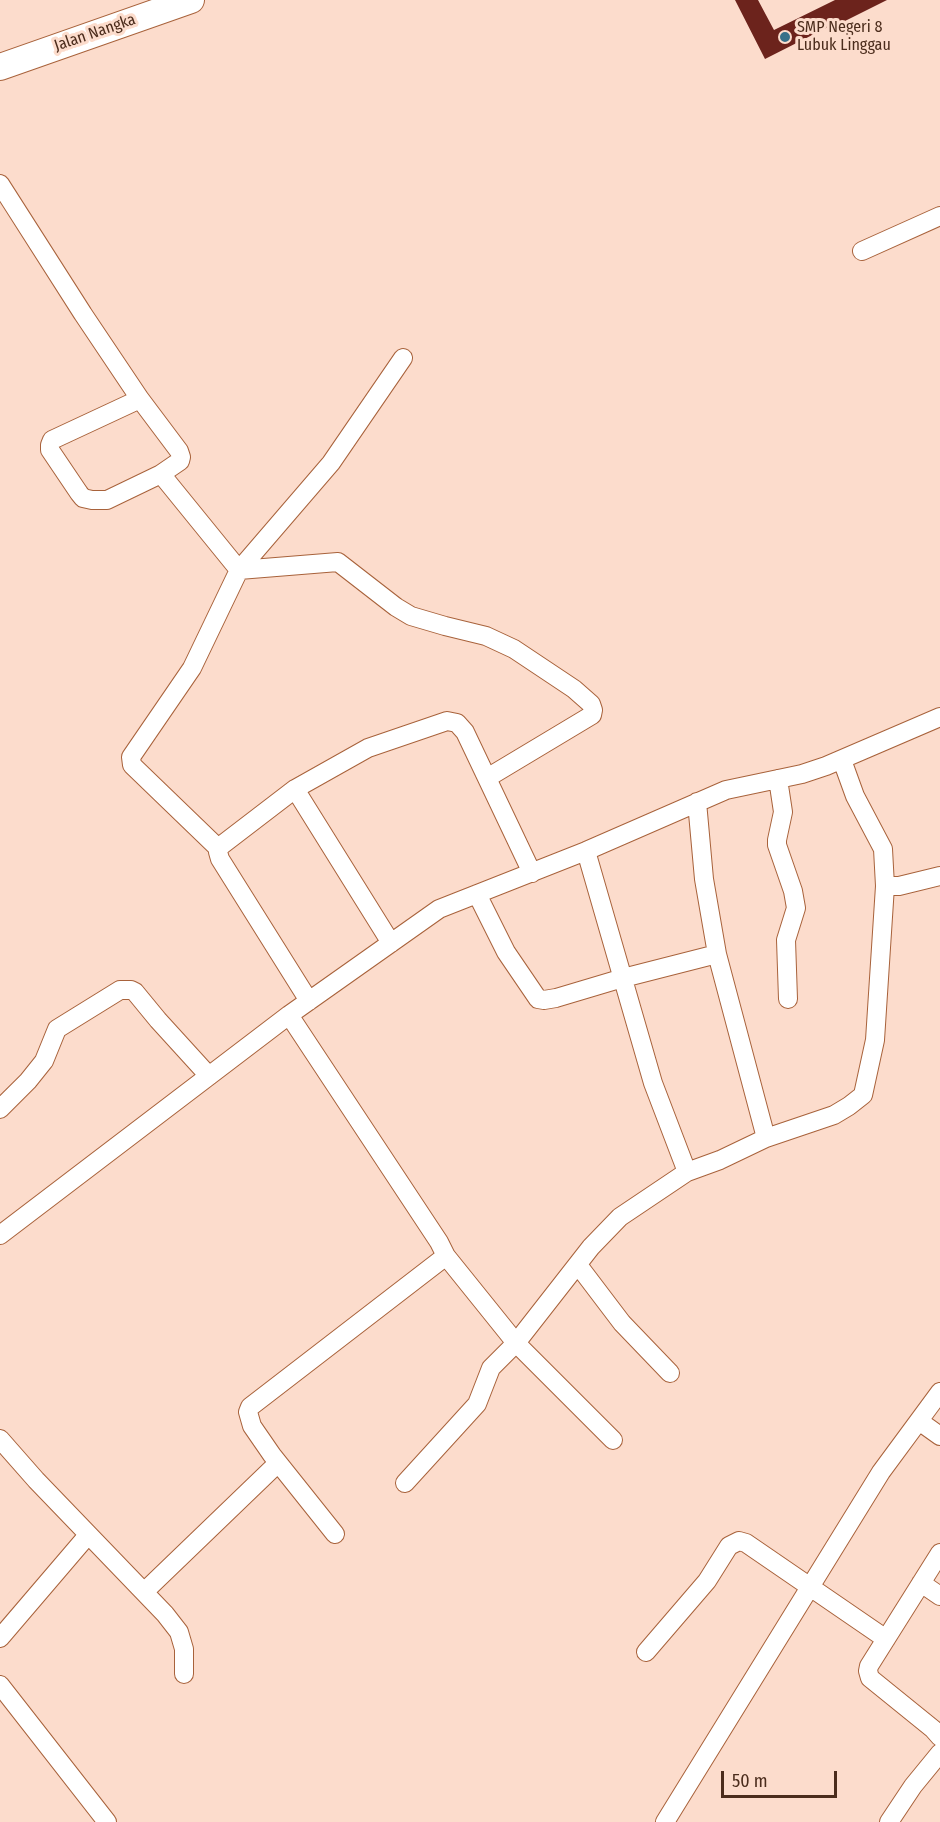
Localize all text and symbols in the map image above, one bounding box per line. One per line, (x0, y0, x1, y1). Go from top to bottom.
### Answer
street label: Jalan Nangka (52, 10, 138, 56)
place label: SMP Negeri 8 Lubuk Linggau (797, 18, 891, 56)
marker: SMP Negeri 8 Lubuk Linggau (778, 30, 792, 44)
scale bar (724, 1759, 840, 1797)
text: 50 m (732, 1770, 768, 1792)

